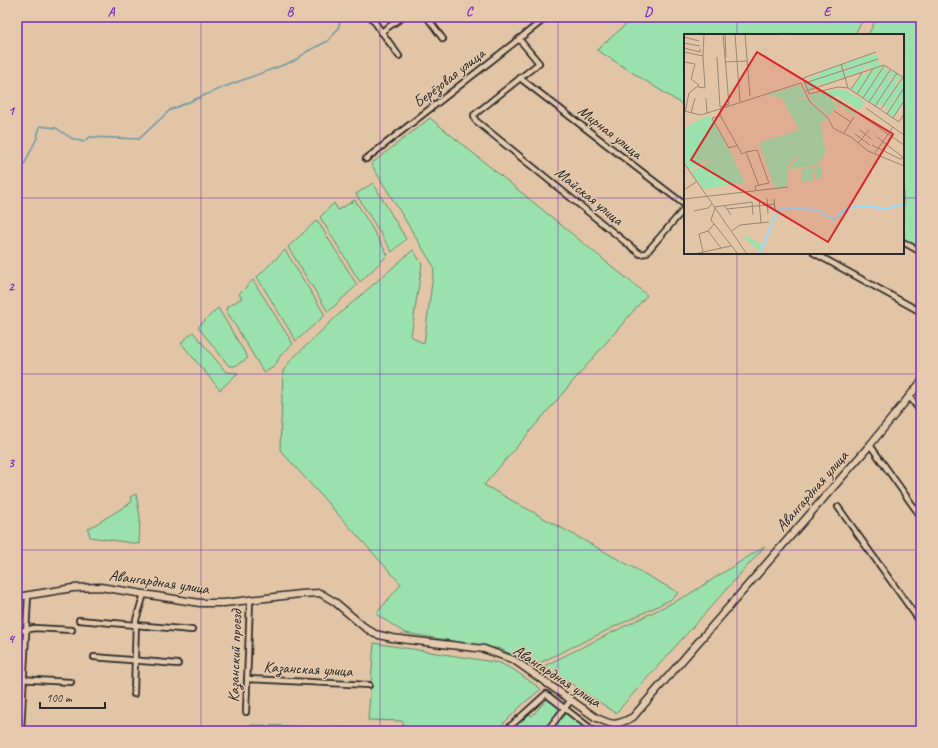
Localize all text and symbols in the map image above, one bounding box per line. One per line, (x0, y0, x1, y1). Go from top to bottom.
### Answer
text: A (108, 4, 116, 20)
text: B (287, 4, 295, 20)
text: C (466, 4, 474, 20)
text: D (644, 4, 653, 20)
text: E (824, 4, 833, 20)
inset map (684, 34, 904, 254)
street label: Берёзовая улица (409, 43, 490, 112)
street label: Мирная улица (574, 101, 647, 164)
text: 1 (8, 103, 16, 119)
street label: Майская улица (551, 162, 628, 231)
text: 2 (8, 279, 15, 295)
street label: Авангардная улица (771, 446, 853, 536)
text: 3 (8, 455, 15, 471)
street label: Авангардная улица (108, 565, 211, 599)
street label: Казанский проезд (223, 608, 247, 703)
text: 4 (8, 631, 16, 647)
street label: Авангардная улица (509, 640, 606, 712)
street label: Казанская улица (263, 657, 354, 681)
scale bar (40, 684, 105, 710)
text: 100 m (46, 690, 73, 706)

